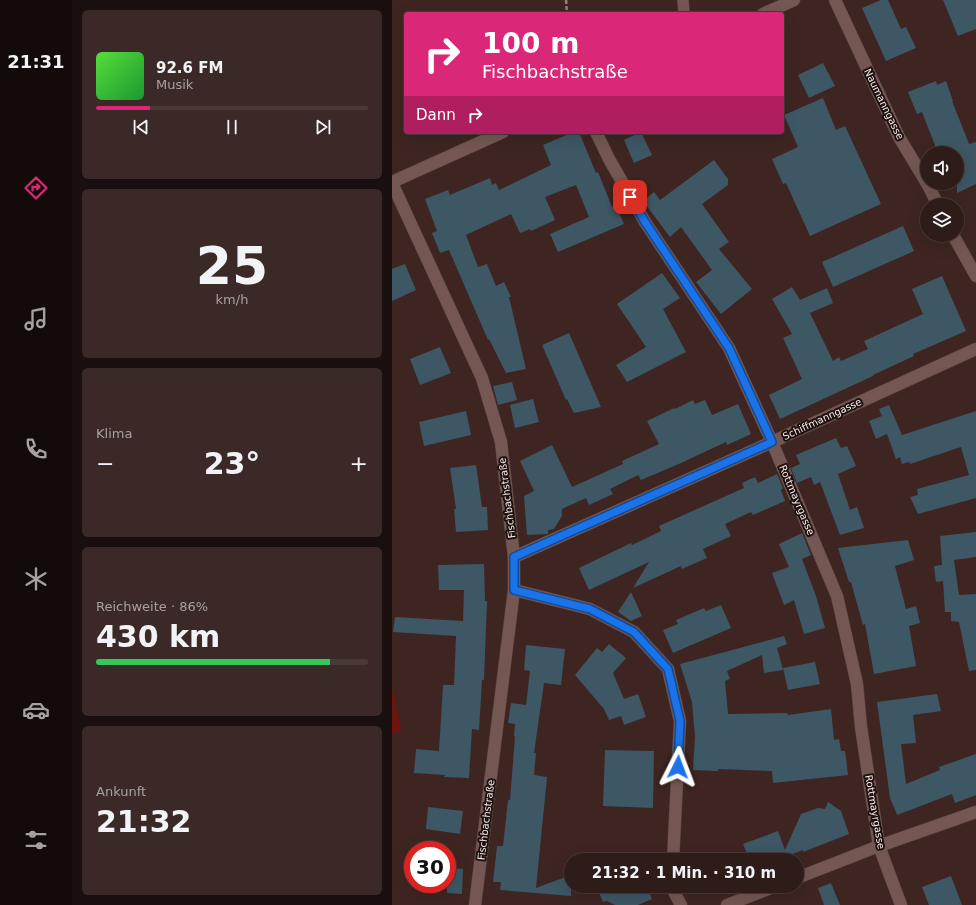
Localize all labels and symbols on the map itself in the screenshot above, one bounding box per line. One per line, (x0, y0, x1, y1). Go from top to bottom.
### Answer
street label: Naumanngasse (862, 67, 906, 141)
pin (613, 180, 647, 214)
street label: Schiffmanngasse (781, 396, 863, 442)
street label: Fischbachstraße (497, 457, 517, 539)
street label: Rottmayrgasse (777, 463, 817, 537)
position arrow (657, 746, 699, 788)
street label: Rottmayrgasse (863, 774, 887, 850)
street label: Fischbachstraße (476, 779, 496, 861)
speed limit sign: 30 (404, 841, 456, 893)

